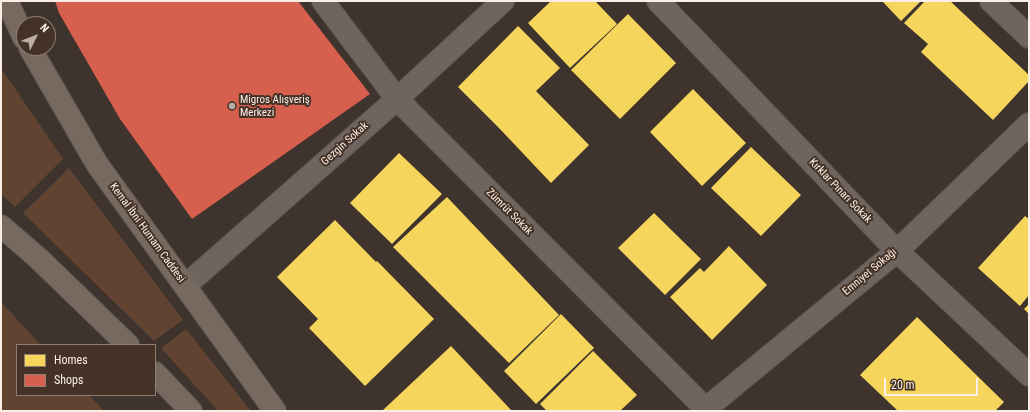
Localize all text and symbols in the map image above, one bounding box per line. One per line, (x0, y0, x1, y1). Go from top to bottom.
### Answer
north arrow (16, 16, 56, 56)
text: N (37, 21, 51, 35)
place label: Migros Alışveriş Merkezi (240, 93, 310, 119)
marker: Migros Alışveriş Merkezi (227, 101, 237, 111)
street label: Gezgin Sokak (319, 119, 371, 169)
street label: Kırklar Pınarı Sokak (806, 156, 874, 226)
street label: Kemal İbni Humam Caddesi (106, 181, 188, 285)
street label: Zümrüt Sokak (483, 186, 535, 238)
street label: Emniyet Sokağı (840, 246, 900, 298)
legend (16, 344, 156, 396)
text: Homes (54, 353, 88, 367)
scale bar (886, 370, 980, 396)
text: Shops (54, 373, 83, 387)
text: 20 m (891, 378, 915, 392)

